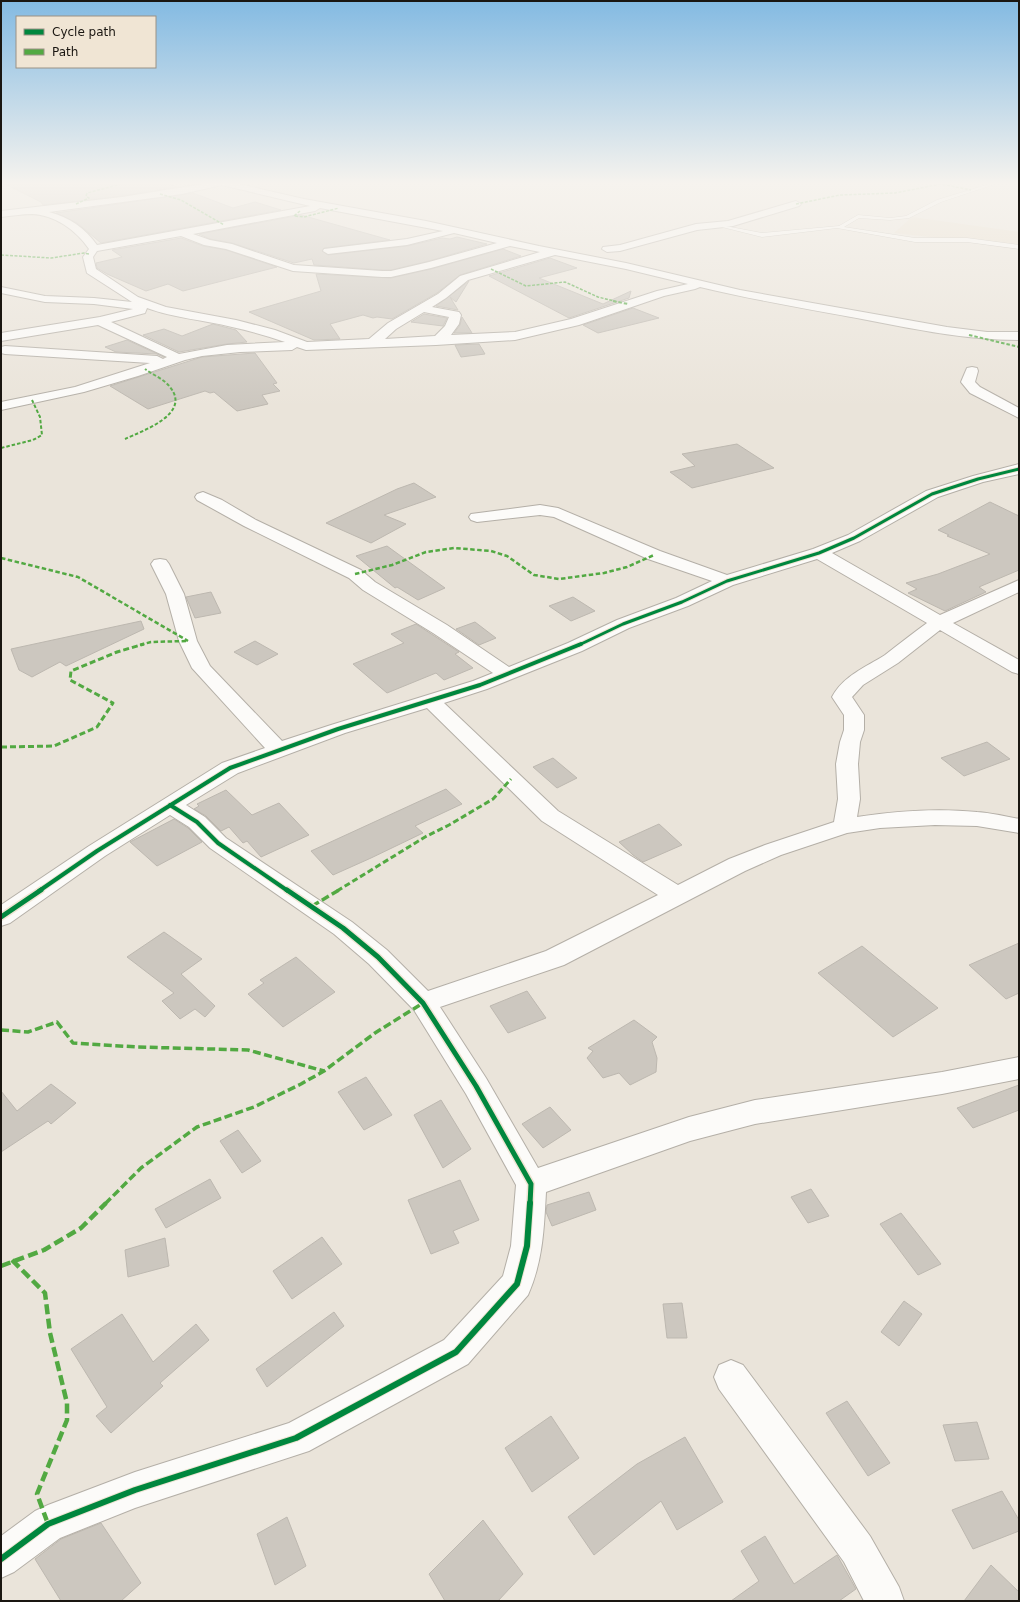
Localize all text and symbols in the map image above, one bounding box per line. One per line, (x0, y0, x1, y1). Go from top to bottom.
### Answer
legend (16, 16, 156, 68)
text: Cycle path (52, 25, 116, 39)
text: Path (52, 45, 78, 59)

